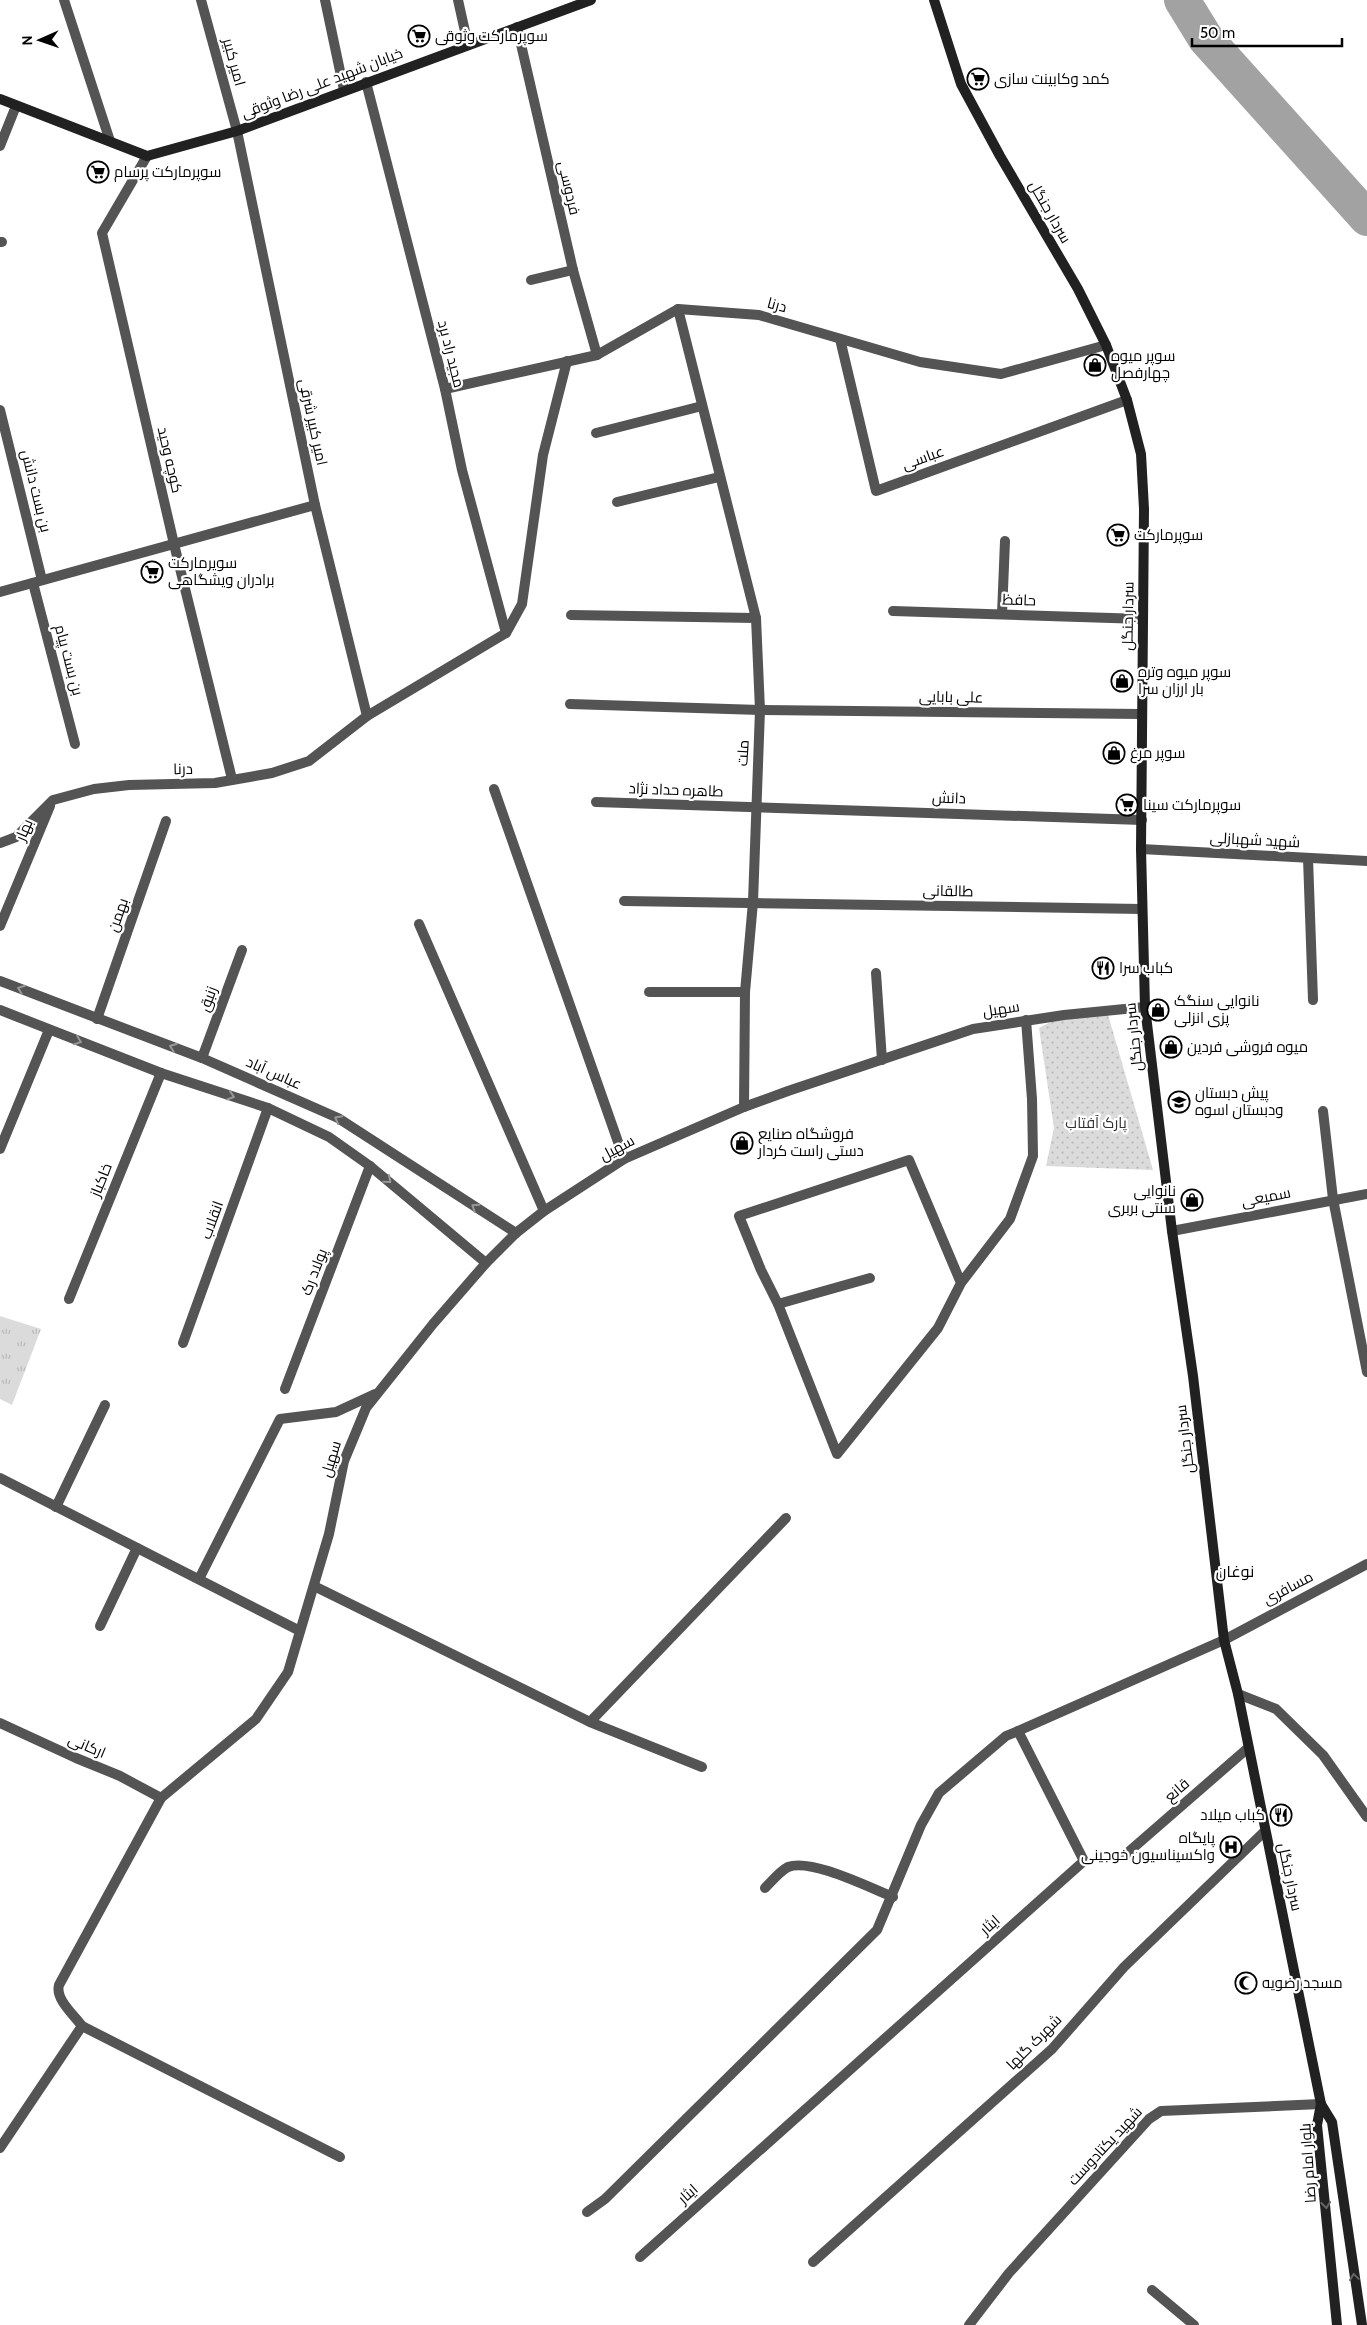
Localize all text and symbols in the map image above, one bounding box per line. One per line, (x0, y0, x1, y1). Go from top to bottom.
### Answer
north arrow (15, 15, 65, 65)
scale bar (1192, 15, 1342, 47)
supermarket icon: سوپرمارکت وثوقی (407, 24, 431, 48)
text: 50 m (1200, 24, 1235, 42)
place label: سوپرمارکت وثوقی (435, 27, 548, 46)
text: N (18, 35, 36, 46)
street label: امیر کبیر (219, 35, 249, 88)
street label: خیابان شهید علی رضا وثوقی (239, 44, 406, 123)
supermarket icon: کمد وکابینت سازی (966, 67, 990, 91)
place label: کمد وکابینت سازی (994, 70, 1110, 89)
street label: فردوسی (553, 159, 584, 217)
supermarket icon: سوپرمارکت پرسام (86, 160, 110, 184)
place label: سوپرمارکت پرسام (114, 163, 221, 182)
street label: سردار جنگل (1024, 178, 1075, 247)
street label: درنا (765, 294, 789, 316)
street label: مجید راد برد (434, 318, 468, 390)
place label: سوپر میوه چهارفصل (1111, 347, 1175, 383)
shop icon: سوپر میوه چهارفصل (1083, 353, 1107, 377)
street label: امیر کبیر شرقی (294, 377, 331, 467)
street label: کوچه وحید (153, 425, 186, 495)
street label: عباسی (900, 442, 947, 475)
street label: بن بست دانش (16, 448, 55, 534)
supermarket icon: سوپرمارکت (1106, 523, 1130, 547)
place label: سوپرمارکت (1134, 526, 1203, 545)
place label: سوپرمارکت برادران ویشگاهی (168, 554, 274, 590)
supermarket icon: سوپرمارکت برادران ویشگاهی (140, 560, 164, 584)
street label: سردار جنگل (1118, 581, 1139, 651)
street label: حافظ (1002, 590, 1036, 610)
street label: بن بست پیام (50, 623, 87, 698)
place label: سوپر میوه وتره بار ارزان سرا (1138, 663, 1231, 699)
shop icon: سوپر میوه وتره بار ارزان سرا (1110, 669, 1134, 693)
street label: علی بابایی (919, 687, 983, 708)
street label: ملت (733, 739, 753, 767)
shop icon: سوپر مرغ (1102, 741, 1126, 765)
place label: سوپر مرغ (1130, 744, 1185, 764)
street label: درنا (173, 760, 193, 778)
street label: طاهره حداد نژاد (628, 779, 724, 801)
street label: دانش (932, 788, 966, 809)
supermarket icon: سوپرمارکت سینا (1115, 793, 1139, 817)
place label: سوپرمارکت سینا (1143, 796, 1241, 815)
street label: بهار (11, 816, 38, 845)
street label: شهید شهبازلی (1209, 829, 1301, 852)
street label: طالقانی (922, 882, 974, 901)
street label: بهمن (104, 896, 133, 935)
restaurant icon: کباب سرا (1091, 956, 1115, 980)
place label: کباب سرا (1119, 959, 1173, 977)
street label: زنبق (195, 984, 222, 1015)
one-way arrow (17, 985, 26, 996)
place label: نانوایی سنگک پزی انزلی (1174, 992, 1259, 1028)
street label: سهیل (981, 997, 1021, 1022)
shop icon: نانوایی سنگک پزی انزلی (1146, 998, 1170, 1022)
street label: سردار جنگل (1121, 1002, 1148, 1072)
one-way arrow (73, 1035, 82, 1045)
shop icon: میوه فروشی فردین (1159, 1035, 1183, 1059)
place label: میوه فروشی فردین (1187, 1038, 1308, 1057)
one-way arrow (169, 1043, 178, 1053)
street label: عباس آباد (243, 1053, 305, 1094)
place label: پیش دبستان ودبستان اسوه (1195, 1084, 1283, 1120)
one-way arrow (226, 1090, 234, 1100)
school or university icon: پیش دبستان ودبستان اسوه (1167, 1090, 1191, 1114)
park label: پارک آفتاب (1065, 1114, 1127, 1133)
one-way arrow (334, 1115, 343, 1125)
place label: فروشگاه صنایع دستی راست کردار (757, 1125, 864, 1161)
street label: سهیل (596, 1131, 638, 1166)
shop icon: فروشگاه صنایع دستی راست کردار (730, 1131, 754, 1155)
street label: خاکباز (86, 1160, 116, 1200)
one-way arrow (382, 1175, 391, 1184)
place label: نانوایی سنتی بربری (1108, 1182, 1176, 1218)
street label: سمیعی (1240, 1183, 1292, 1212)
shop icon: نانوایی سنتی بربری (1180, 1188, 1204, 1212)
street label: انقلاب (197, 1198, 227, 1242)
one-way arrow (471, 1203, 480, 1213)
street label: پولاد رک (297, 1246, 332, 1298)
street label: سردار جنگل (1172, 1403, 1199, 1474)
street label: سهیل (317, 1439, 346, 1480)
district label: نوغان (1216, 1562, 1254, 1582)
street label: مسافری (1260, 1567, 1317, 1610)
street label: ارکانی (65, 1730, 108, 1763)
street label: قانع (1161, 1774, 1194, 1807)
restaurant icon: کباب میلاد (1269, 1803, 1293, 1827)
place label: کباب میلاد (1200, 1806, 1265, 1824)
place label: پایگاه واکسیناسیون خوجینی (1081, 1829, 1215, 1865)
hospital icon: پایگاه واکسیناسیون خوجینی (1219, 1835, 1243, 1859)
street label: سردار جنگل (1273, 1841, 1306, 1913)
street label: ایثار (975, 1911, 1004, 1939)
mosque icon: مسجد رضویه (1234, 1971, 1258, 1995)
place label: مسجد رضویه (1262, 1974, 1343, 1992)
street label: شهرک گلها (1003, 2011, 1066, 2074)
street label: شهید یکتادوست (1064, 2103, 1147, 2190)
street label: بلوار امام رضا (1296, 2122, 1321, 2204)
street label: ایثار (673, 2180, 702, 2208)
one-way arrow (1320, 2201, 1331, 2209)
one-way arrow (1350, 2272, 1360, 2281)

